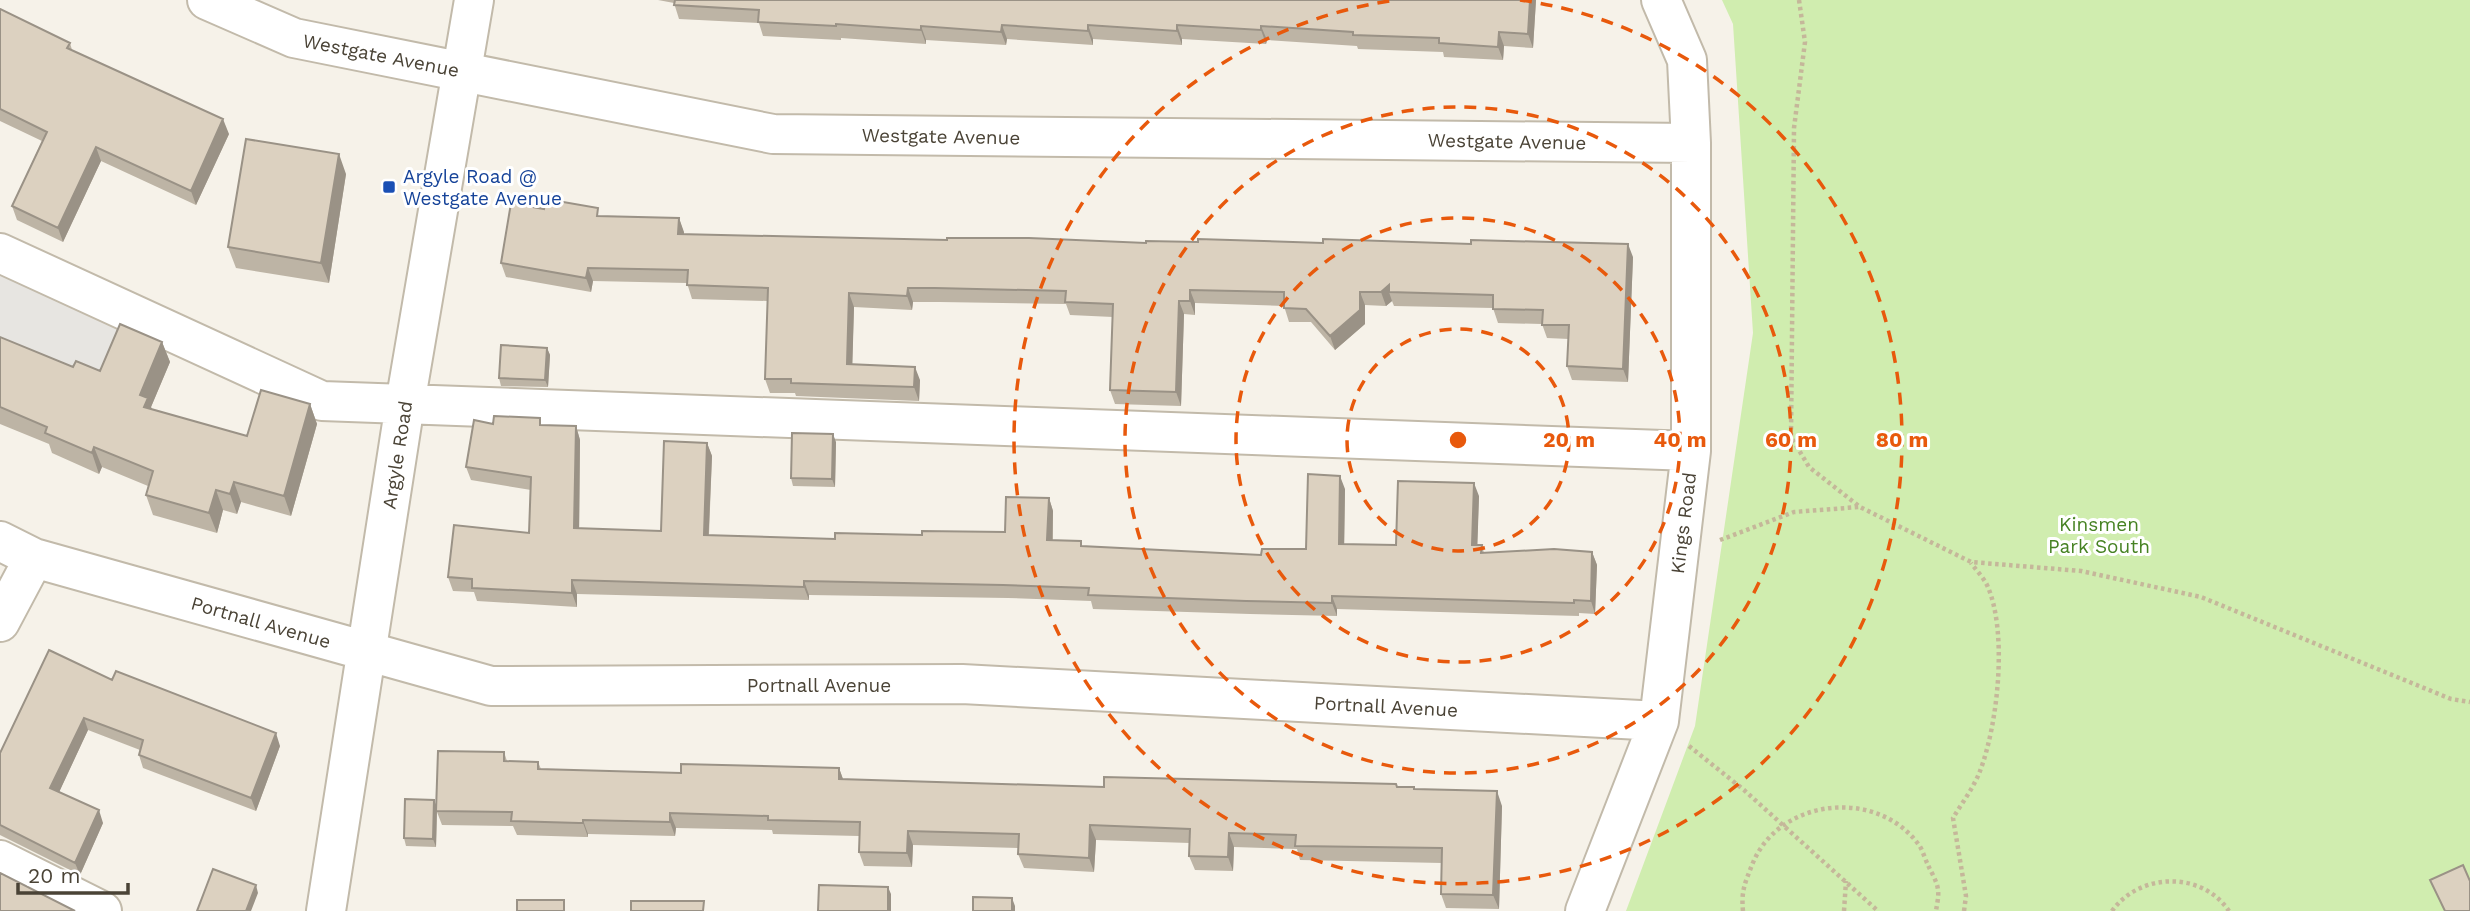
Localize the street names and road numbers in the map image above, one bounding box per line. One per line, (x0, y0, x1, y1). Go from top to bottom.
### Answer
street label: Westgate Avenue (301, 29, 461, 82)
street label: Westgate Avenue (861, 124, 1021, 149)
street label: Westgate Avenue (1427, 129, 1587, 154)
street label: Argyle Road (378, 399, 417, 511)
street label: Kings Road (1666, 471, 1701, 575)
street label: Portnall Avenue (188, 592, 333, 653)
street label: Portnall Avenue (747, 674, 891, 697)
street label: Portnall Avenue (1313, 691, 1459, 722)

